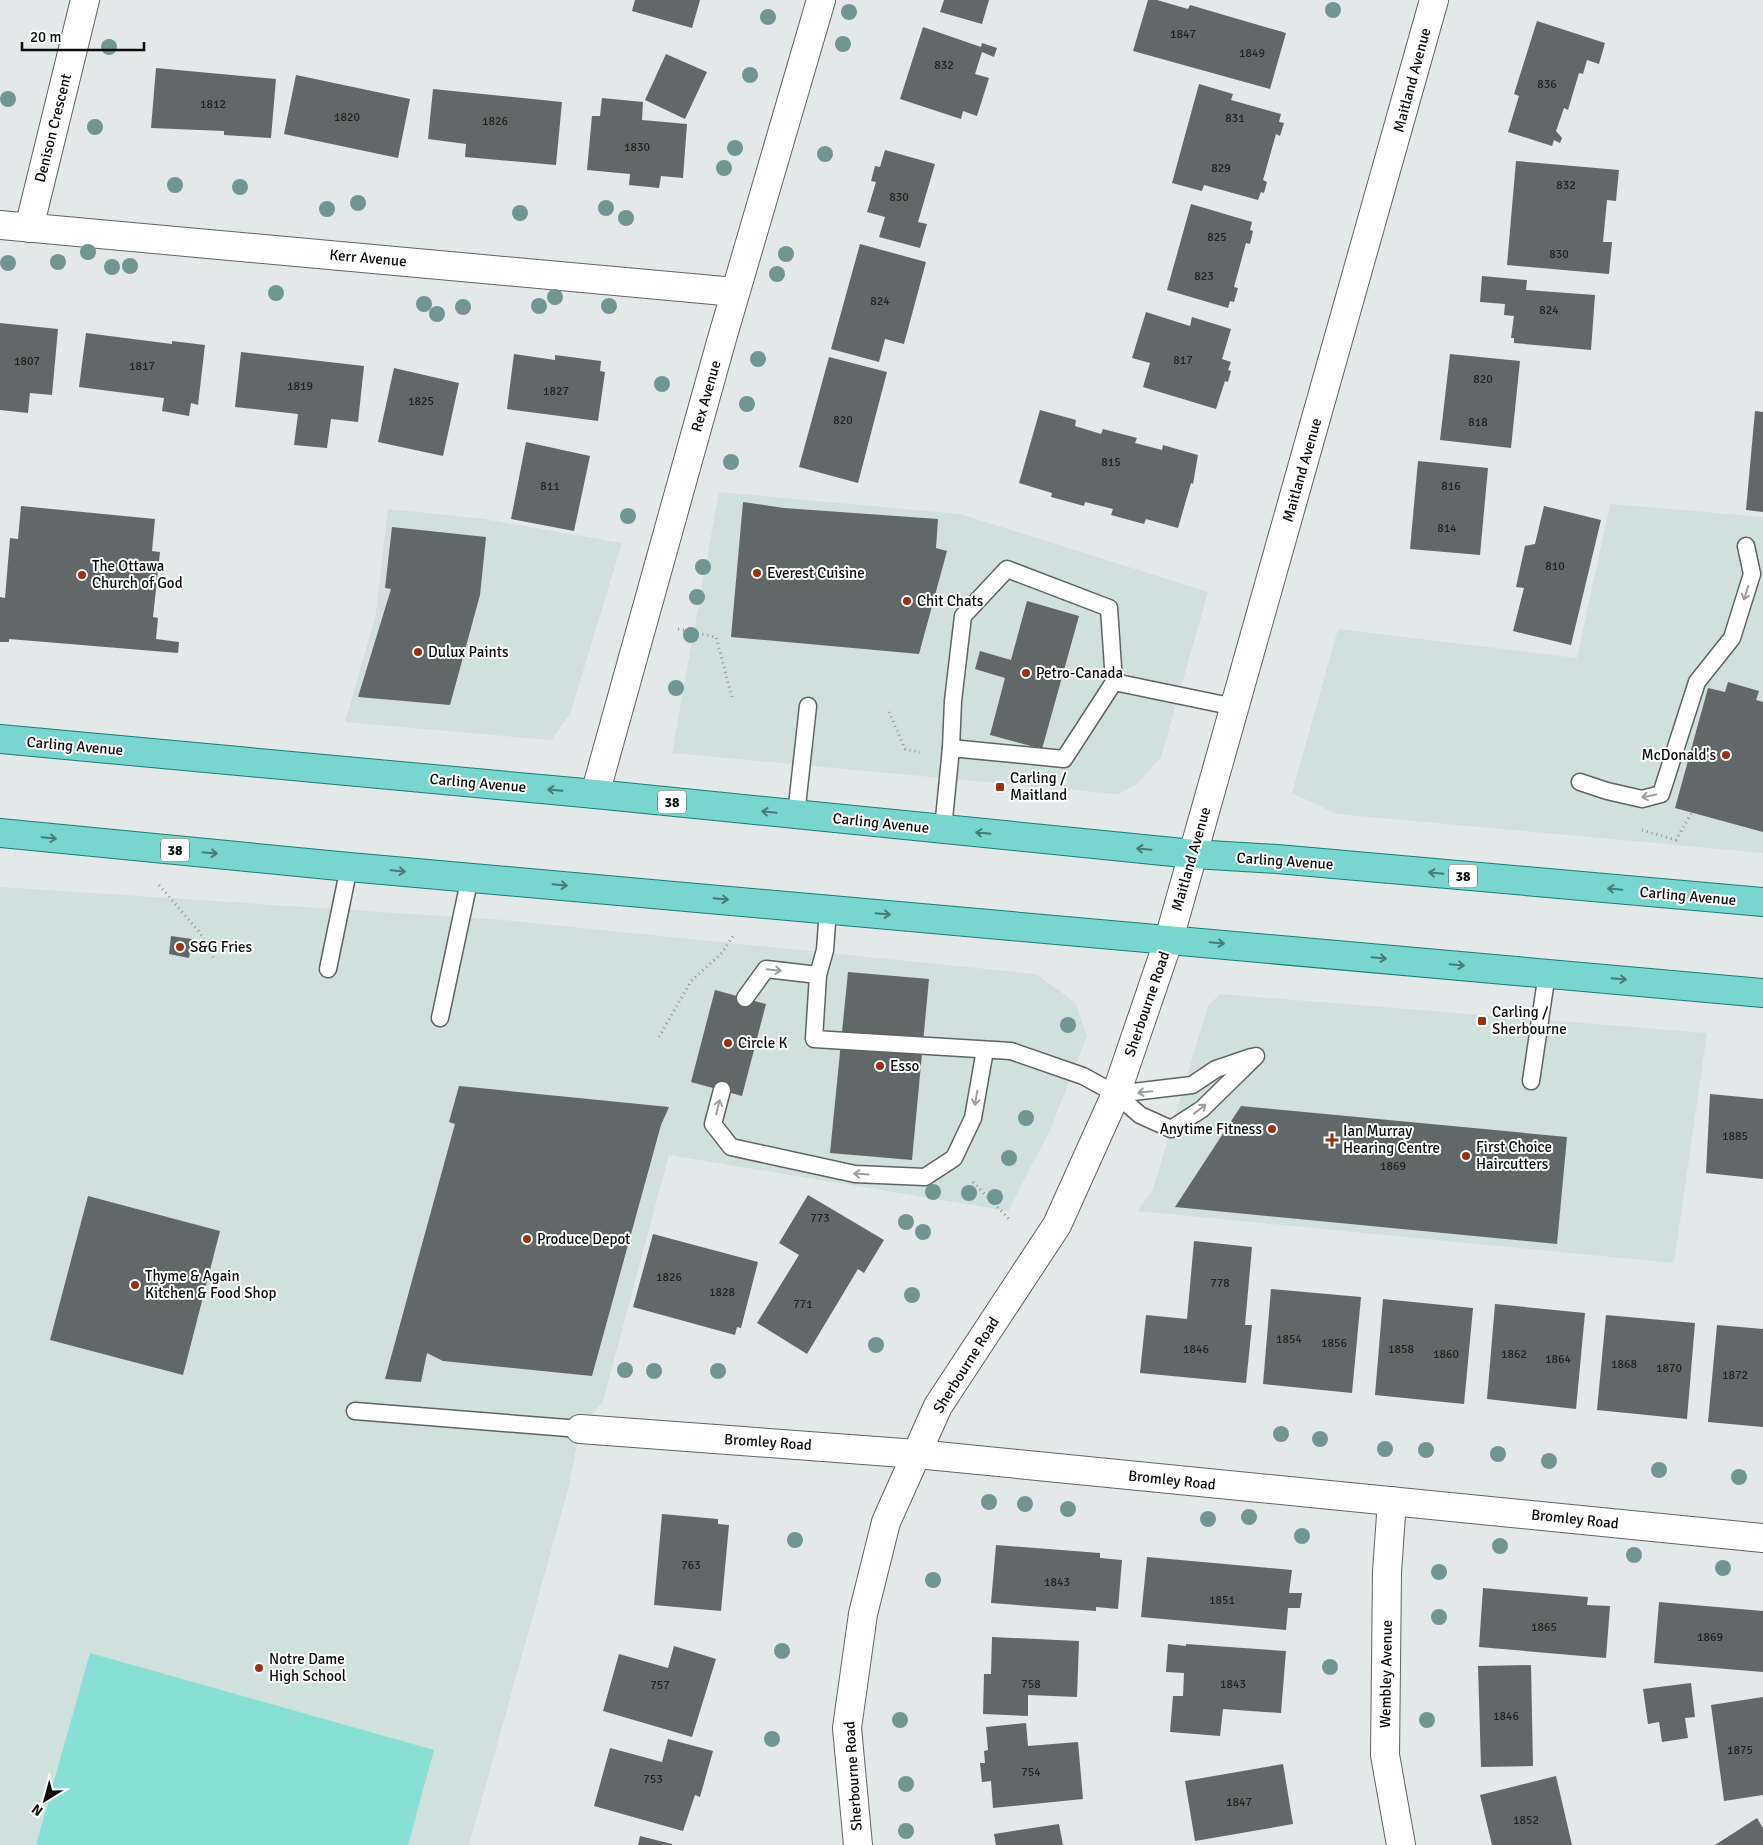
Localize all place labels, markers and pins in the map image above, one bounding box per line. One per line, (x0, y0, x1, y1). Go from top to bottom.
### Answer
place label: The Ottawa Church of God (92, 557, 183, 592)
place label: Everest Cuisine (767, 564, 865, 582)
marker: Everest Cuisine (751, 567, 763, 579)
marker: The Ottawa Church of God (76, 569, 88, 581)
place label: Chit Chats (917, 592, 984, 610)
marker: Chit Chats (901, 595, 913, 607)
place label: Dulux Paints (428, 643, 509, 661)
marker: Dulux Paints (412, 646, 424, 658)
place label: Petro-Canada (1036, 664, 1123, 682)
marker: Petro-Canada (1020, 667, 1032, 679)
place label: McDonald's (1642, 746, 1716, 764)
marker: McDonald's (1720, 749, 1732, 761)
place label: Carling / Maitland (1010, 769, 1067, 804)
marker: Carling / Maitland (994, 781, 1006, 793)
place label: S&G Fries (190, 938, 253, 956)
marker: S&G Fries (174, 941, 186, 953)
place label: Carling / Sherbourne (1492, 1003, 1567, 1038)
marker: Carling / Sherbourne (1476, 1015, 1488, 1027)
place label: Circle K (738, 1034, 787, 1052)
marker: Circle K (722, 1037, 734, 1049)
place label: Esso (890, 1057, 920, 1075)
marker: Esso (874, 1060, 886, 1072)
place label: Anytime Fitness (1160, 1120, 1262, 1138)
place label: Ian Murray Hearing Centre (1343, 1122, 1440, 1157)
marker: Anytime Fitness (1266, 1123, 1278, 1135)
marker: Ian Murray Hearing Centre (1325, 1133, 1339, 1147)
place label: First Choice Haircutters (1476, 1138, 1552, 1173)
marker: First Choice Haircutters (1460, 1150, 1472, 1162)
place label: Produce Depot (537, 1230, 630, 1248)
marker: Produce Depot (521, 1233, 533, 1245)
place label: Thyme & Again Kitchen & Food Shop (145, 1267, 276, 1302)
marker: Thyme & Again Kitchen & Food Shop (129, 1279, 141, 1291)
place label: Notre Dame High School (269, 1650, 346, 1685)
marker: Notre Dame High School (253, 1662, 265, 1674)

